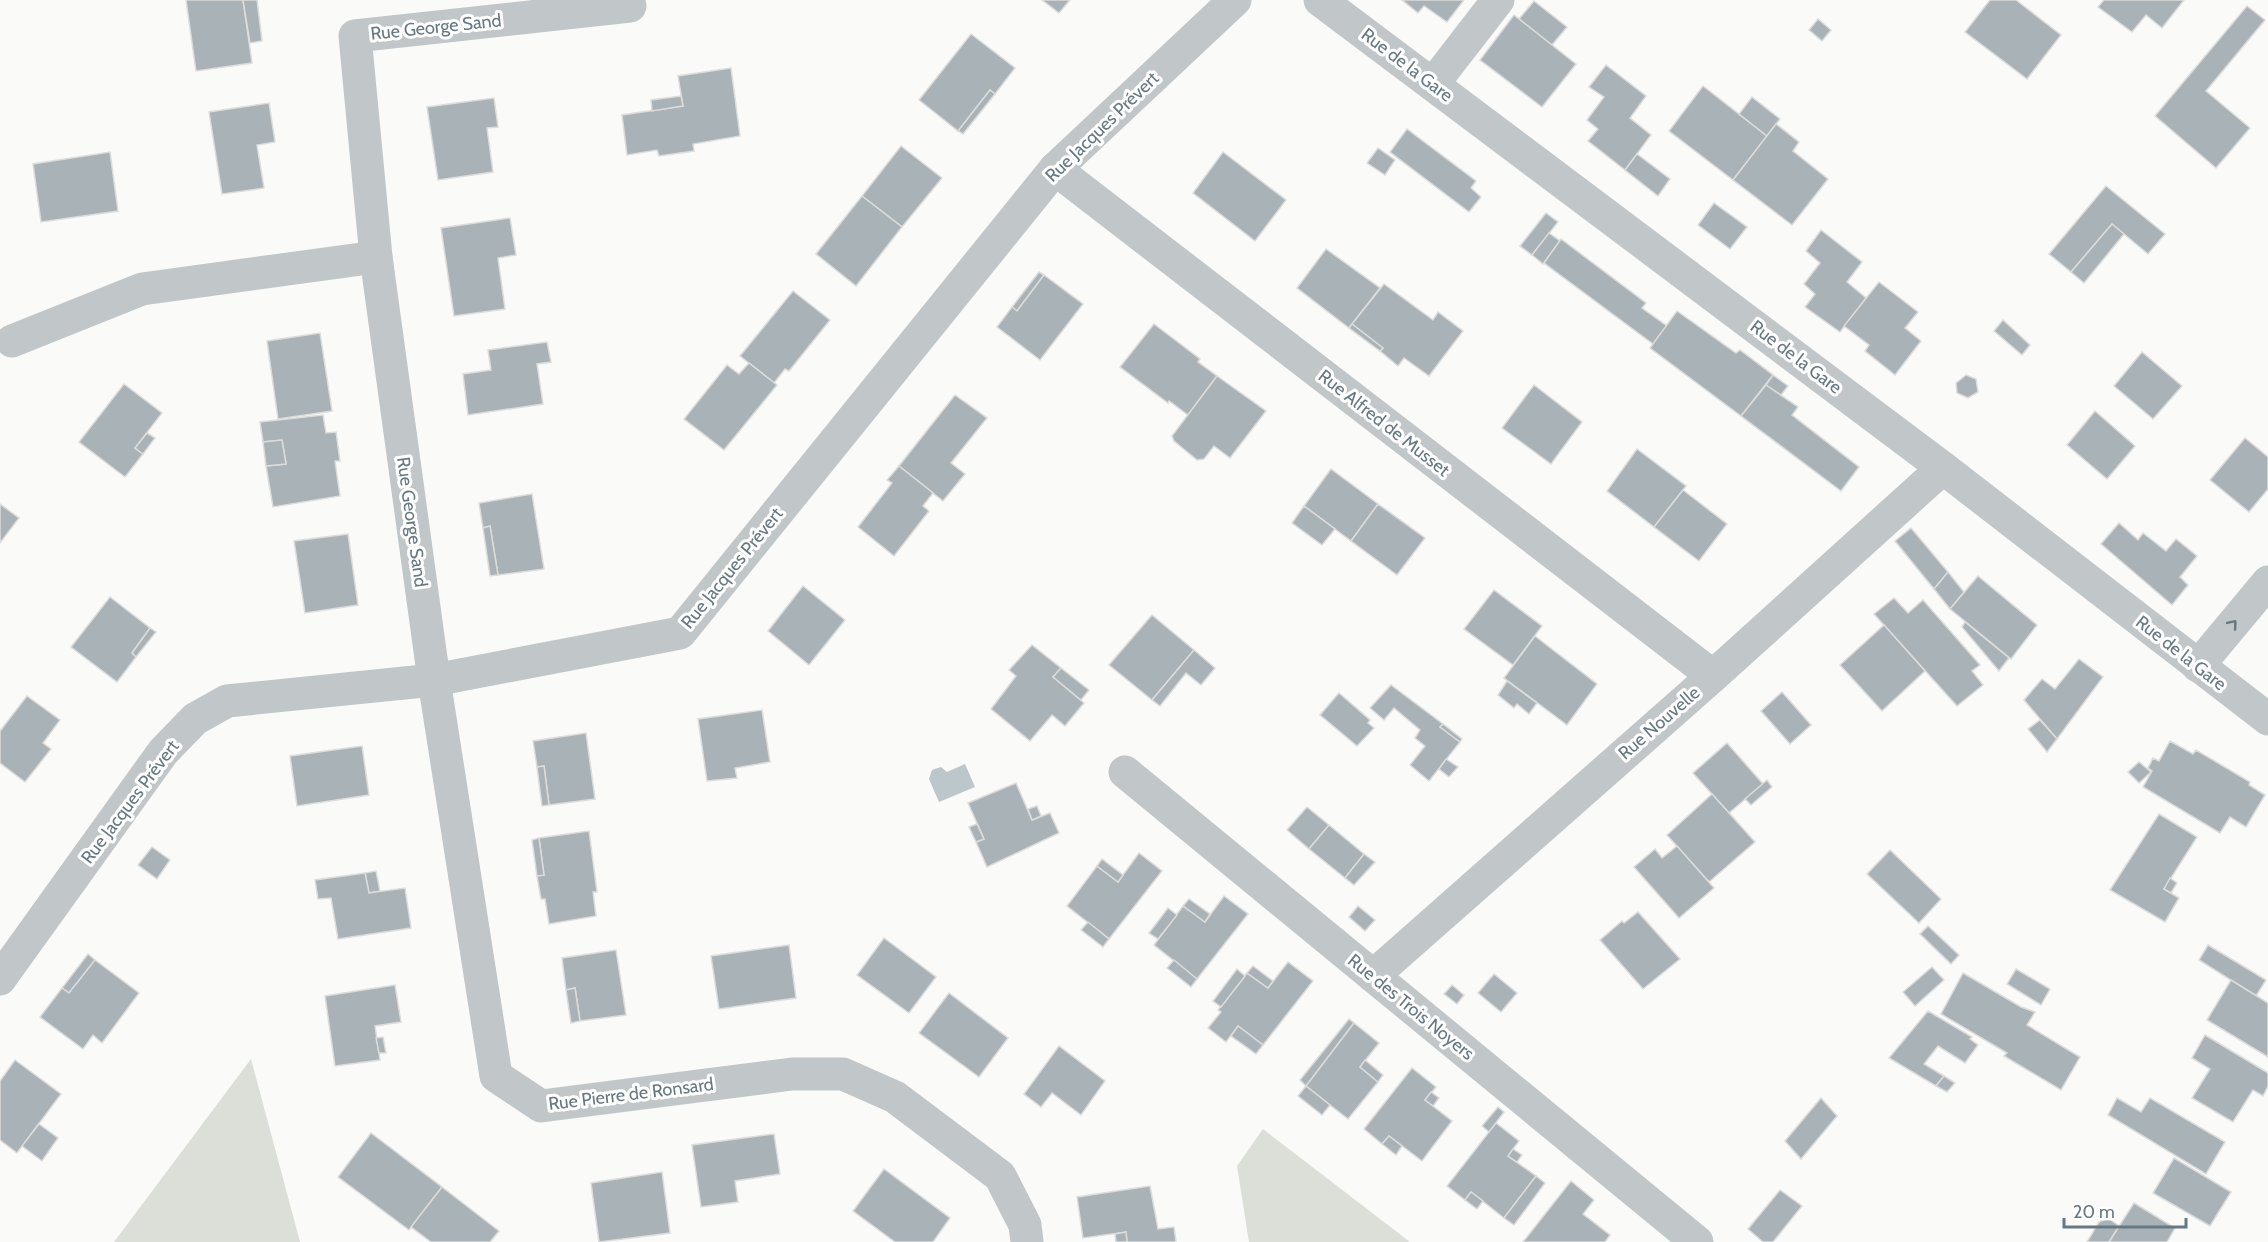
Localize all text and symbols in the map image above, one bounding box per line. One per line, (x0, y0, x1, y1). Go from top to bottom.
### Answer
street label: Rue George Sand (369, 9, 503, 45)
street label: Rue de la Gare (1357, 23, 1457, 107)
street label: Rue Jacques Prévert (1041, 67, 1163, 187)
street label: Rue de la Gare (1746, 315, 1846, 399)
street label: Rue Alfred de Musset (1314, 365, 1454, 481)
street label: Rue George Sand (392, 455, 432, 589)
street label: Rue Jacques Prévert (677, 503, 787, 633)
street label: Rue de la Gare (2131, 611, 2231, 695)
one-way arrow (2226, 620, 2237, 631)
street label: Rue Nouvelle (1614, 682, 1704, 764)
street label: Rue Jacques Prévert (76, 736, 184, 868)
street label: Rue des Trois Noyers (1343, 949, 1479, 1065)
street label: Rue Pierre de Ronsard (547, 1073, 715, 1115)
scale bar (2064, 1191, 2186, 1229)
text: 20 m (2073, 1201, 2115, 1223)

